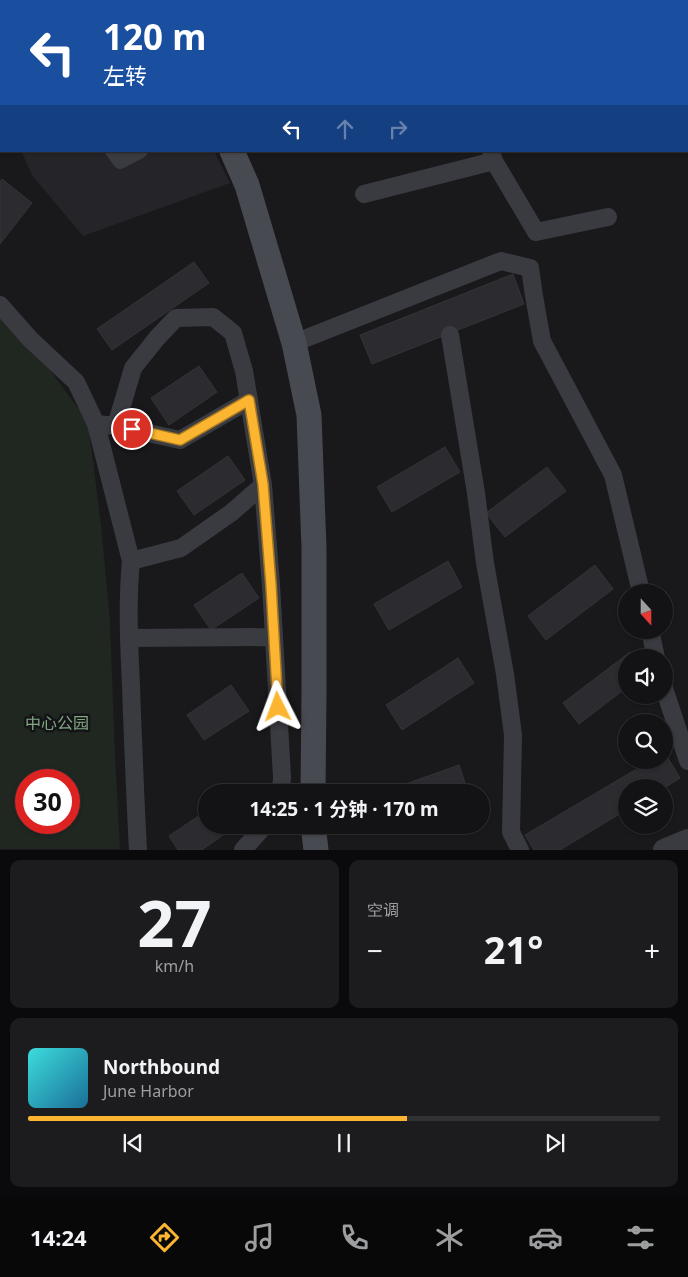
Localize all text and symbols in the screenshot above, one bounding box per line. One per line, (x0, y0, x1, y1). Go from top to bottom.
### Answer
text: 120 m (103, 13, 206, 60)
icon: left (20, 20, 85, 85)
text: 左转 (103, 60, 147, 90)
icon: left (278, 115, 306, 143)
icon: ahead (331, 115, 359, 143)
icon: right (384, 115, 412, 143)
pin (111, 408, 153, 450)
icon: arrive (118, 415, 146, 443)
north arrow (618, 584, 672, 639)
map controls (618, 584, 673, 834)
button: sound (618, 649, 673, 704)
position arrow (251, 680, 303, 732)
park label: 中心公园 (25, 712, 89, 734)
button: search (618, 714, 673, 769)
speed limit sign: 30 (15, 769, 80, 834)
button: layers (618, 779, 673, 834)
text: 14:25 · 1 分钟 · 170 m (249, 796, 439, 822)
text: 27 (137, 878, 212, 966)
text: 空调 (367, 899, 399, 921)
text: 21° (484, 923, 543, 975)
text: − (367, 931, 383, 969)
text: + (644, 931, 660, 969)
text: km/h (155, 955, 194, 977)
text: Northbound (103, 1054, 220, 1080)
text: June Harbor (103, 1080, 194, 1102)
icon: previous (119, 1129, 147, 1157)
icon: pause (330, 1129, 358, 1157)
icon: next (541, 1129, 569, 1157)
icon: directions (147, 1220, 182, 1255)
icon: music (242, 1220, 277, 1255)
icon: phone (337, 1220, 372, 1255)
icon: climate (432, 1220, 467, 1255)
icon: car (528, 1220, 563, 1255)
icon: filters (623, 1220, 658, 1255)
text: 14:24 (30, 1222, 87, 1252)

